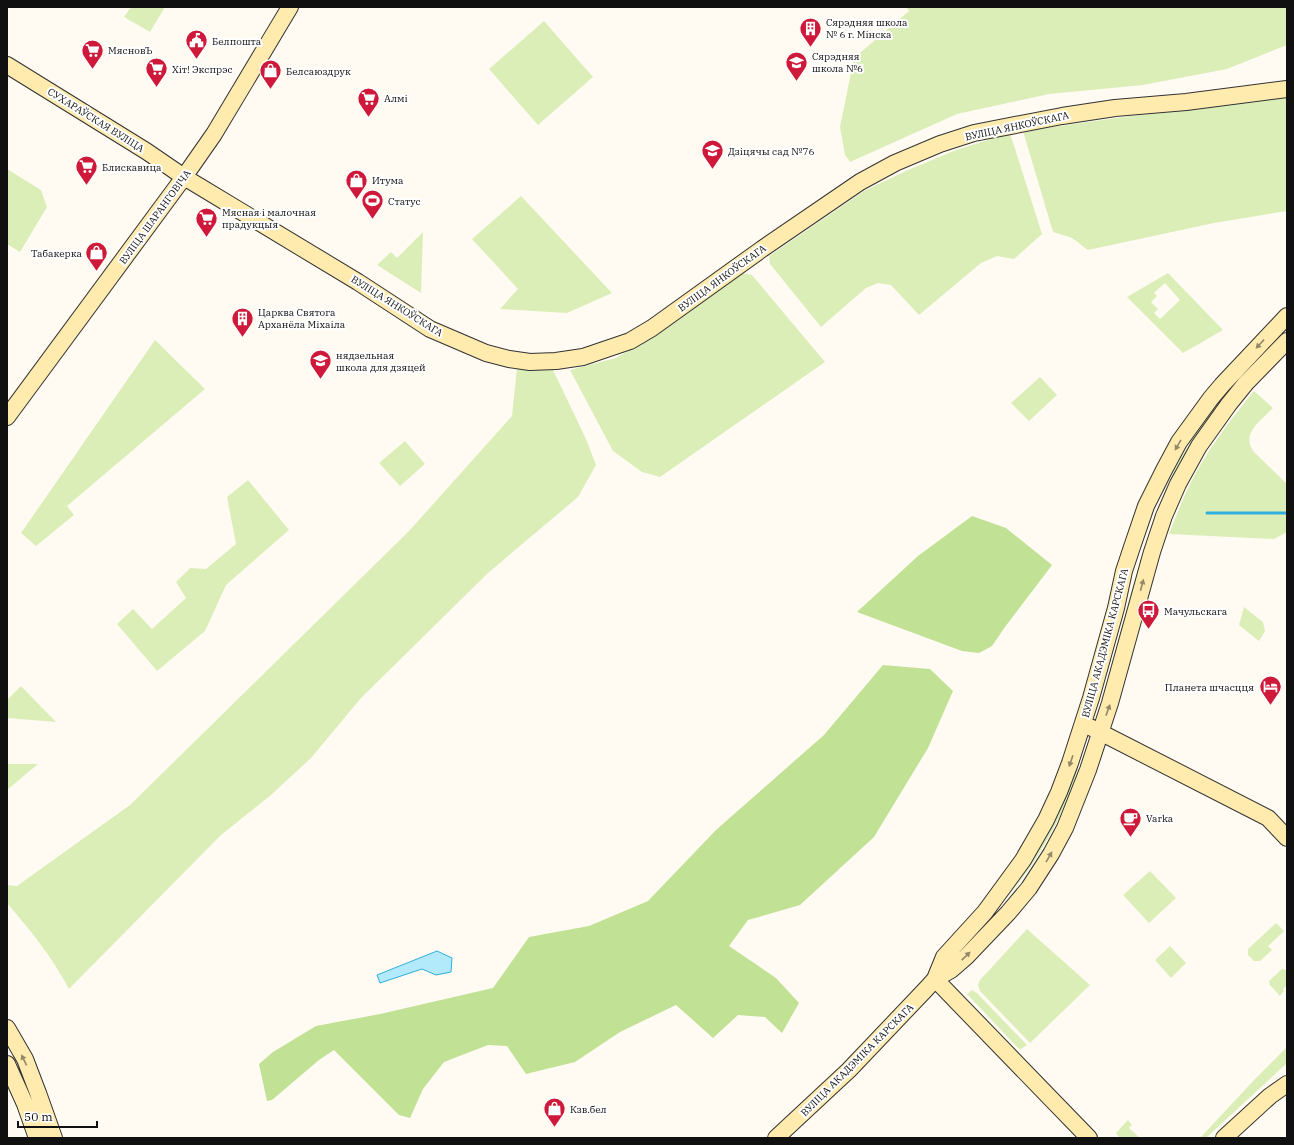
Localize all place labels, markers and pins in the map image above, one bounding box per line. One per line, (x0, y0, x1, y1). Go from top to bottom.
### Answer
building icon: Сярэдняя школа № 6 г. Мінска (798, 15, 824, 48)
place label: Сярэдняя школа № 6 г. Мінска (826, 16, 908, 41)
public building icon: Белпошта (184, 28, 210, 61)
place label: Белпошта (212, 35, 262, 48)
supermarket icon: МясновЪ (79, 37, 105, 70)
place label: МясновЪ (108, 44, 153, 57)
school or university icon: Сярэдняя школа №6 (783, 49, 809, 82)
place label: Сярэдняя школа №6 (812, 50, 863, 75)
supermarket icon: Хіт! Экспрэс (144, 56, 170, 89)
shop icon: Белсаюздрук (258, 58, 284, 91)
place label: Хіт! Экспрэс (172, 63, 233, 76)
place label: Белсаюздрук (286, 65, 351, 78)
supermarket icon: Алмі (356, 85, 382, 118)
place label: Алмі (384, 92, 408, 105)
school or university icon: Дзіцячы сад №76 (699, 138, 725, 171)
place label: Дзіцячы сад №76 (728, 145, 814, 158)
supermarket icon: Блискавица (73, 154, 99, 187)
place label: Блискавица (102, 161, 162, 174)
shop icon: Итума (343, 167, 369, 200)
place label: Итума (372, 174, 404, 187)
sports icon: Статус (360, 188, 386, 221)
place label: Статус (388, 195, 421, 208)
supermarket icon: Мясная і малочная прадукцыя (193, 205, 219, 238)
place label: Мясная і малочная прадукцыя (222, 206, 316, 231)
shop icon: Табакерка (84, 240, 110, 273)
place label: Табакерка (31, 247, 83, 260)
building icon: Царква Святога Арханёла Міхаіла (230, 305, 256, 338)
place label: Царква Святога Арханёла Міхаіла (258, 306, 346, 331)
school or university icon: нядзельная школа для дзяцей (307, 348, 333, 381)
place label: нядзельная школа для дзяцей (336, 349, 426, 374)
bus stop icon: Мачульскага (1136, 598, 1162, 631)
place label: Мачульскага (1164, 605, 1228, 618)
hotel icon: Планета шчасцця (1257, 674, 1283, 707)
place label: Планета шчасцця (1165, 681, 1254, 694)
cafe icon: Varka (1118, 805, 1144, 838)
place label: Varka (1146, 812, 1174, 825)
shop icon: Кзв.бел (542, 1096, 568, 1129)
place label: Кзв.бел (570, 1103, 607, 1116)

